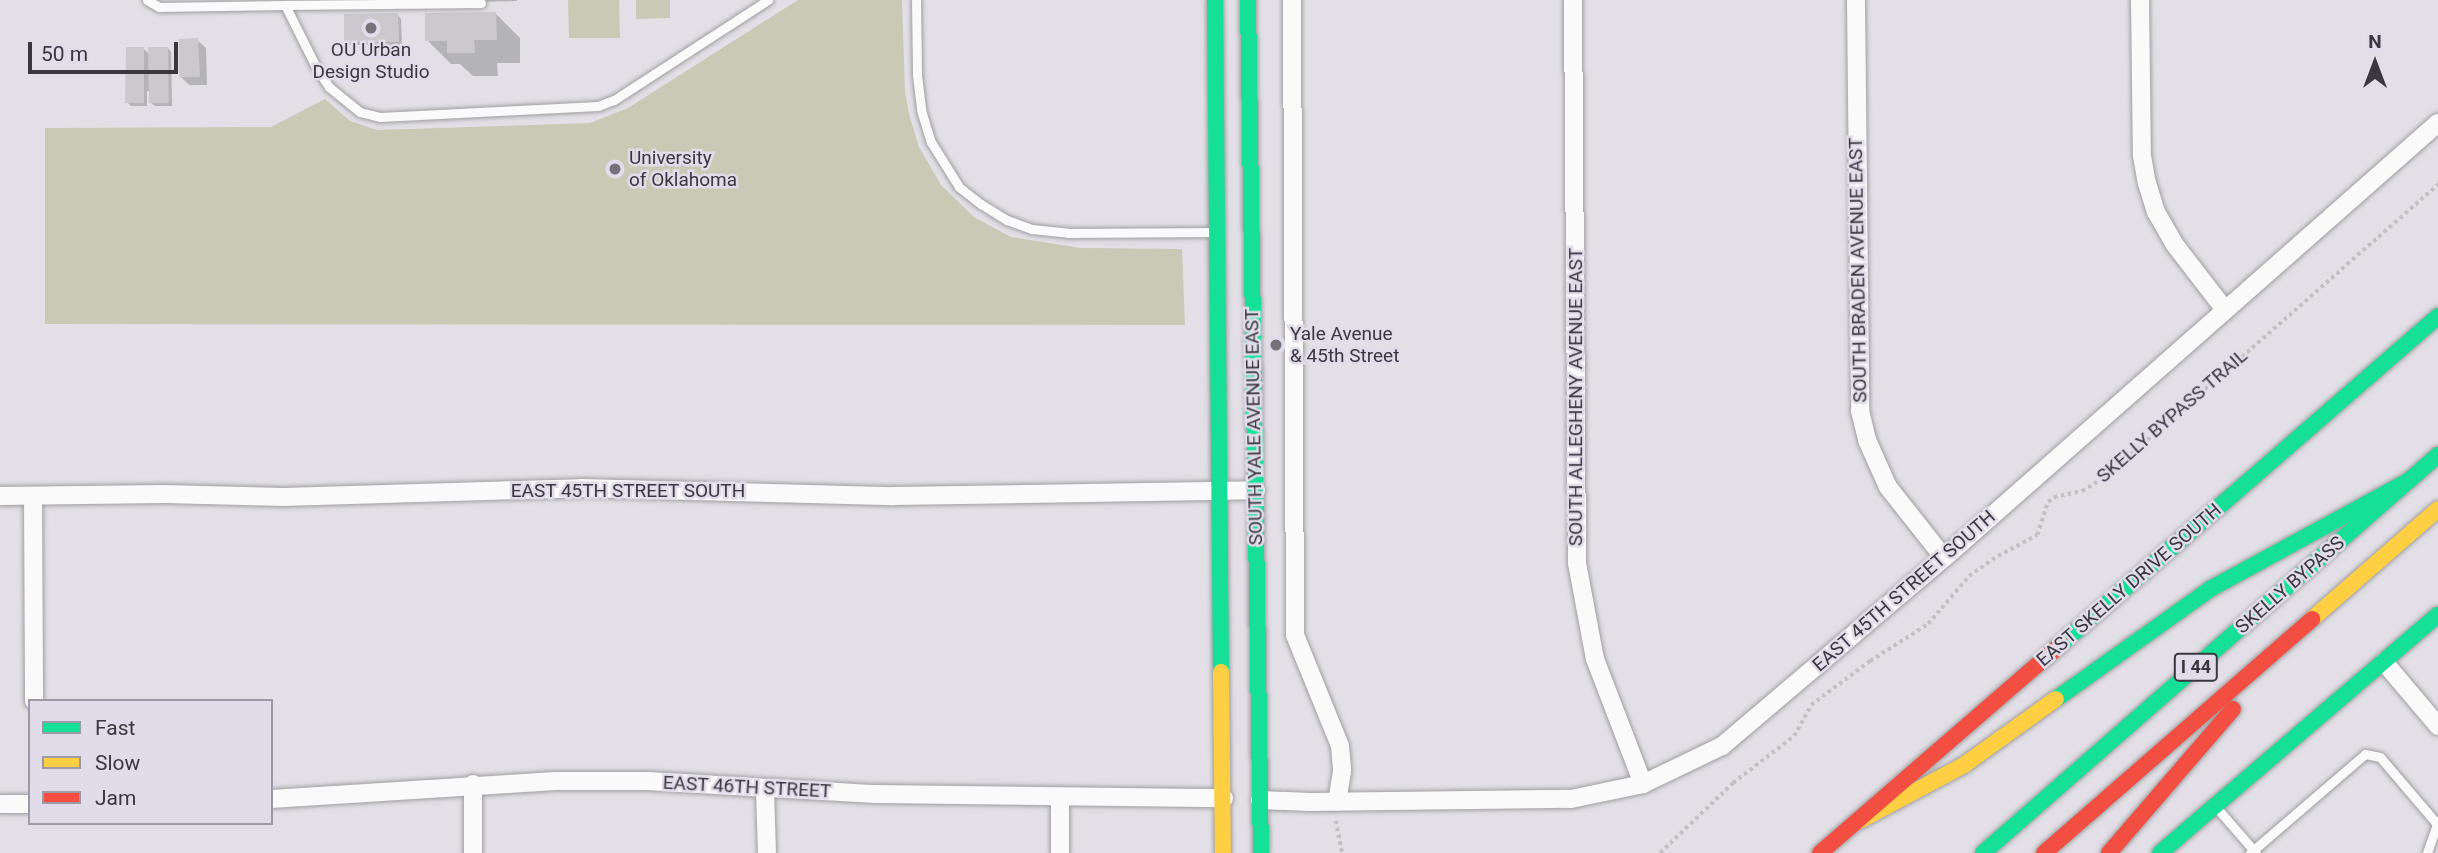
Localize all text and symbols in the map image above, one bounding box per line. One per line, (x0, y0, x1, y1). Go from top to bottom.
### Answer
marker: OU Urban Design Studio (363, 20, 379, 36)
scale bar (32, 28, 182, 72)
north arrow (2340, 28, 2410, 98)
text: N (2368, 30, 2382, 53)
place label: OU Urban Design Studio (313, 39, 429, 83)
text: 50 m (41, 42, 88, 66)
street label: SOUTH BRADEN AVENUE EAST (1844, 137, 1872, 403)
place label: University of Oklahoma (629, 147, 737, 191)
marker: University of Oklahoma (607, 161, 623, 177)
street label: SOUTH ALLEGHENY AVENUE EAST (1565, 248, 1587, 546)
street label: SOUTH YALE AVENUE EAST (1241, 309, 1267, 545)
place label: Yale Avenue & 45th Street (1290, 323, 1399, 367)
marker: Yale Avenue & 45th Street (1268, 337, 1284, 353)
street label: SKELLY BYPASS TRAIL (2092, 344, 2252, 488)
street label: EAST 45TH STREET SOUTH (510, 480, 746, 502)
street label: EAST SKELLY DRIVE SOUTH (2032, 499, 2226, 671)
street label: EAST 45TH STREET SOUTH (1808, 505, 2000, 677)
street label: SKELLY BYPASS (2231, 532, 2349, 638)
road number: I 44 (2173, 652, 2219, 682)
legend (28, 699, 273, 825)
text: Fast (95, 716, 135, 740)
text: Slow (95, 751, 140, 775)
street label: EAST 46TH STREET (662, 771, 832, 803)
text: Jam (95, 786, 136, 810)

